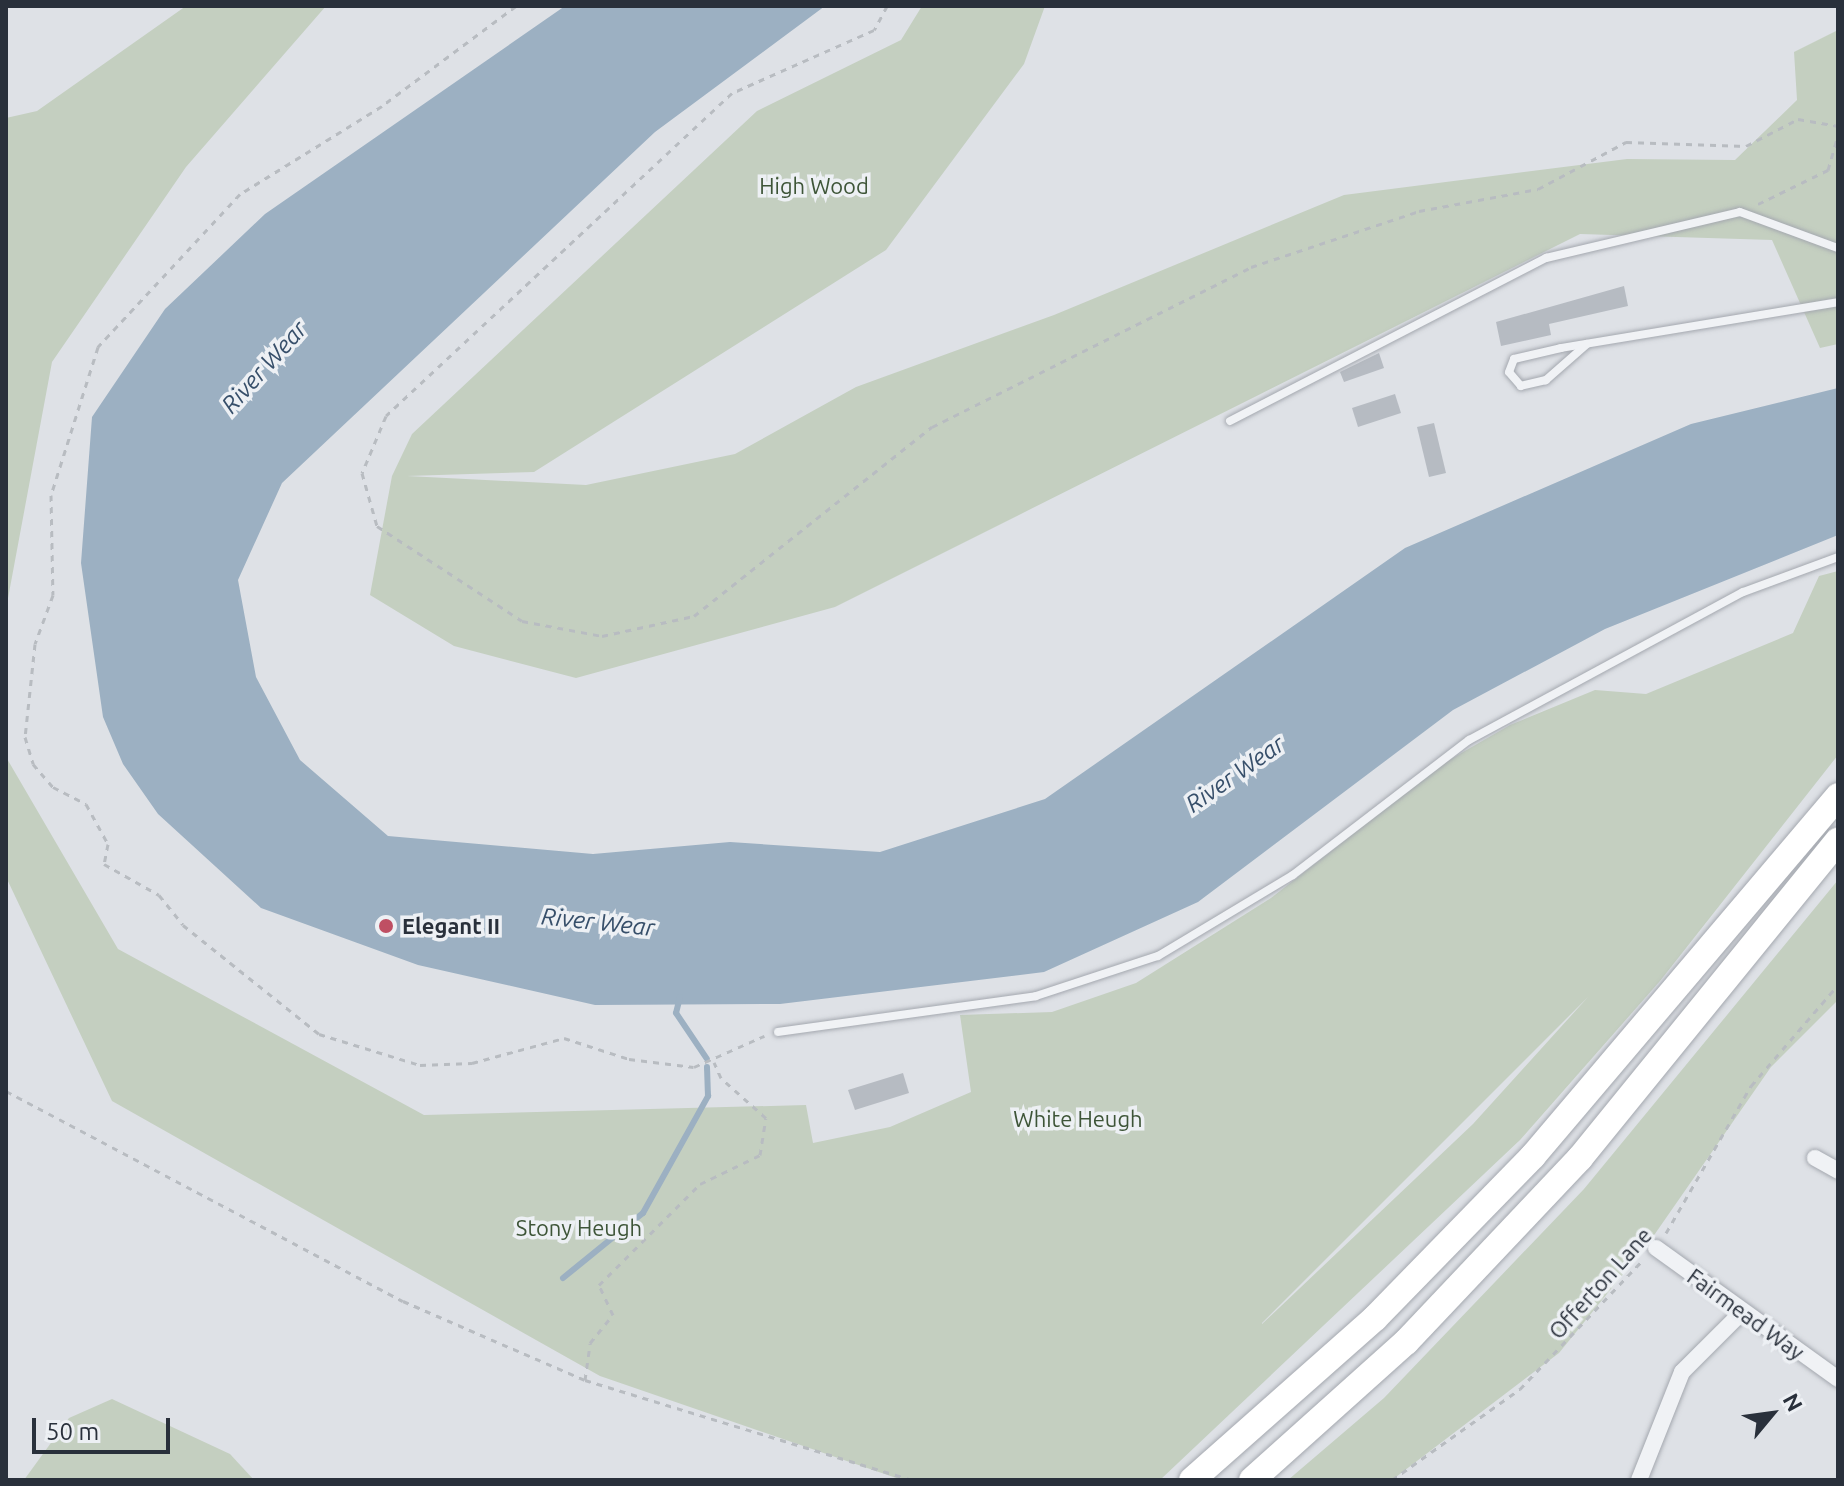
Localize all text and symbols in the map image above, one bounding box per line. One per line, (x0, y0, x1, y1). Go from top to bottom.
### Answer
park label: High Wood (759, 173, 869, 199)
water label: River Wear (215, 315, 313, 419)
water label: River Wear (1180, 729, 1290, 819)
water label: River Wear (540, 902, 656, 942)
place label: Elegant II (402, 913, 500, 939)
marker: Elegant II (377, 917, 395, 935)
park label: White Heugh (1013, 1106, 1143, 1132)
park label: Stony Heugh (516, 1215, 642, 1241)
street label: Offerton Lane (1543, 1222, 1657, 1344)
street label: Fairmead Way (1682, 1263, 1810, 1365)
north arrow (1732, 1374, 1812, 1454)
text: N (1779, 1389, 1808, 1415)
scale bar (36, 1402, 174, 1452)
text: 50 m (46, 1418, 99, 1445)

